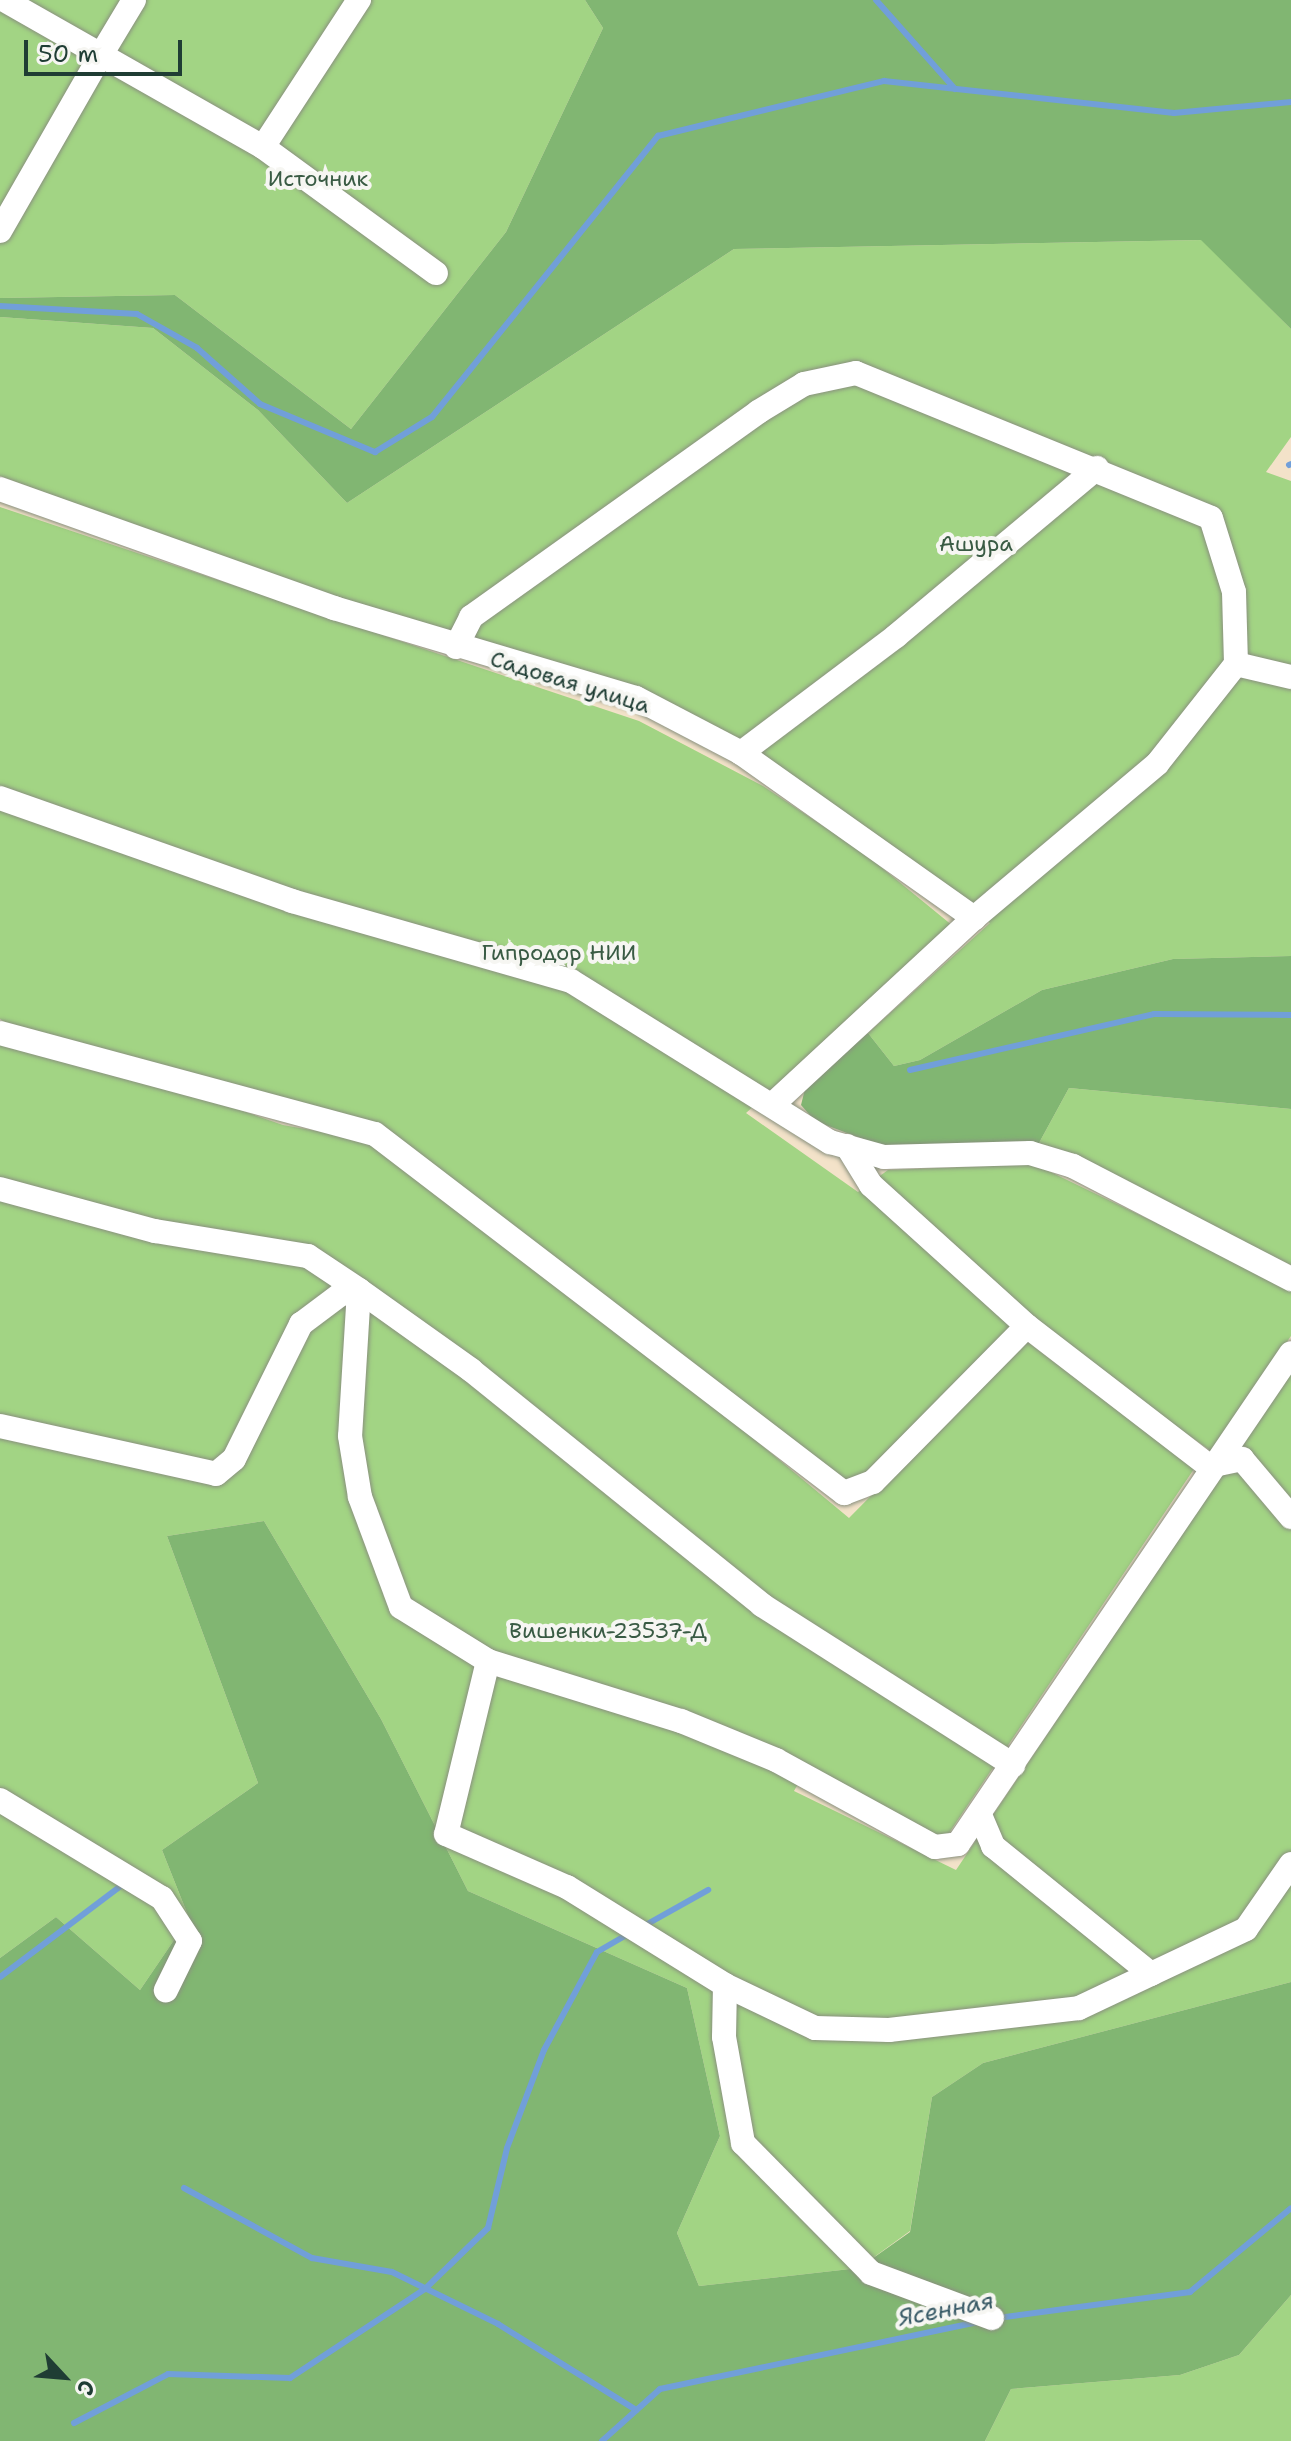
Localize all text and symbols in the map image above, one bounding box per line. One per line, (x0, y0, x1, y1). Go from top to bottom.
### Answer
scale bar (28, 24, 186, 74)
text: 50 m (38, 38, 98, 70)
park label: Источник (268, 166, 368, 192)
park label: Ашура (939, 531, 1013, 557)
street label: Садовая улица (487, 645, 653, 719)
park label: Гипродор НИИ (482, 940, 636, 966)
park label: Вишенки-23537-Д (509, 1618, 707, 1644)
water label: Ясенная (896, 2287, 996, 2333)
north arrow (24, 2337, 104, 2417)
text: С (70, 2375, 102, 2400)

